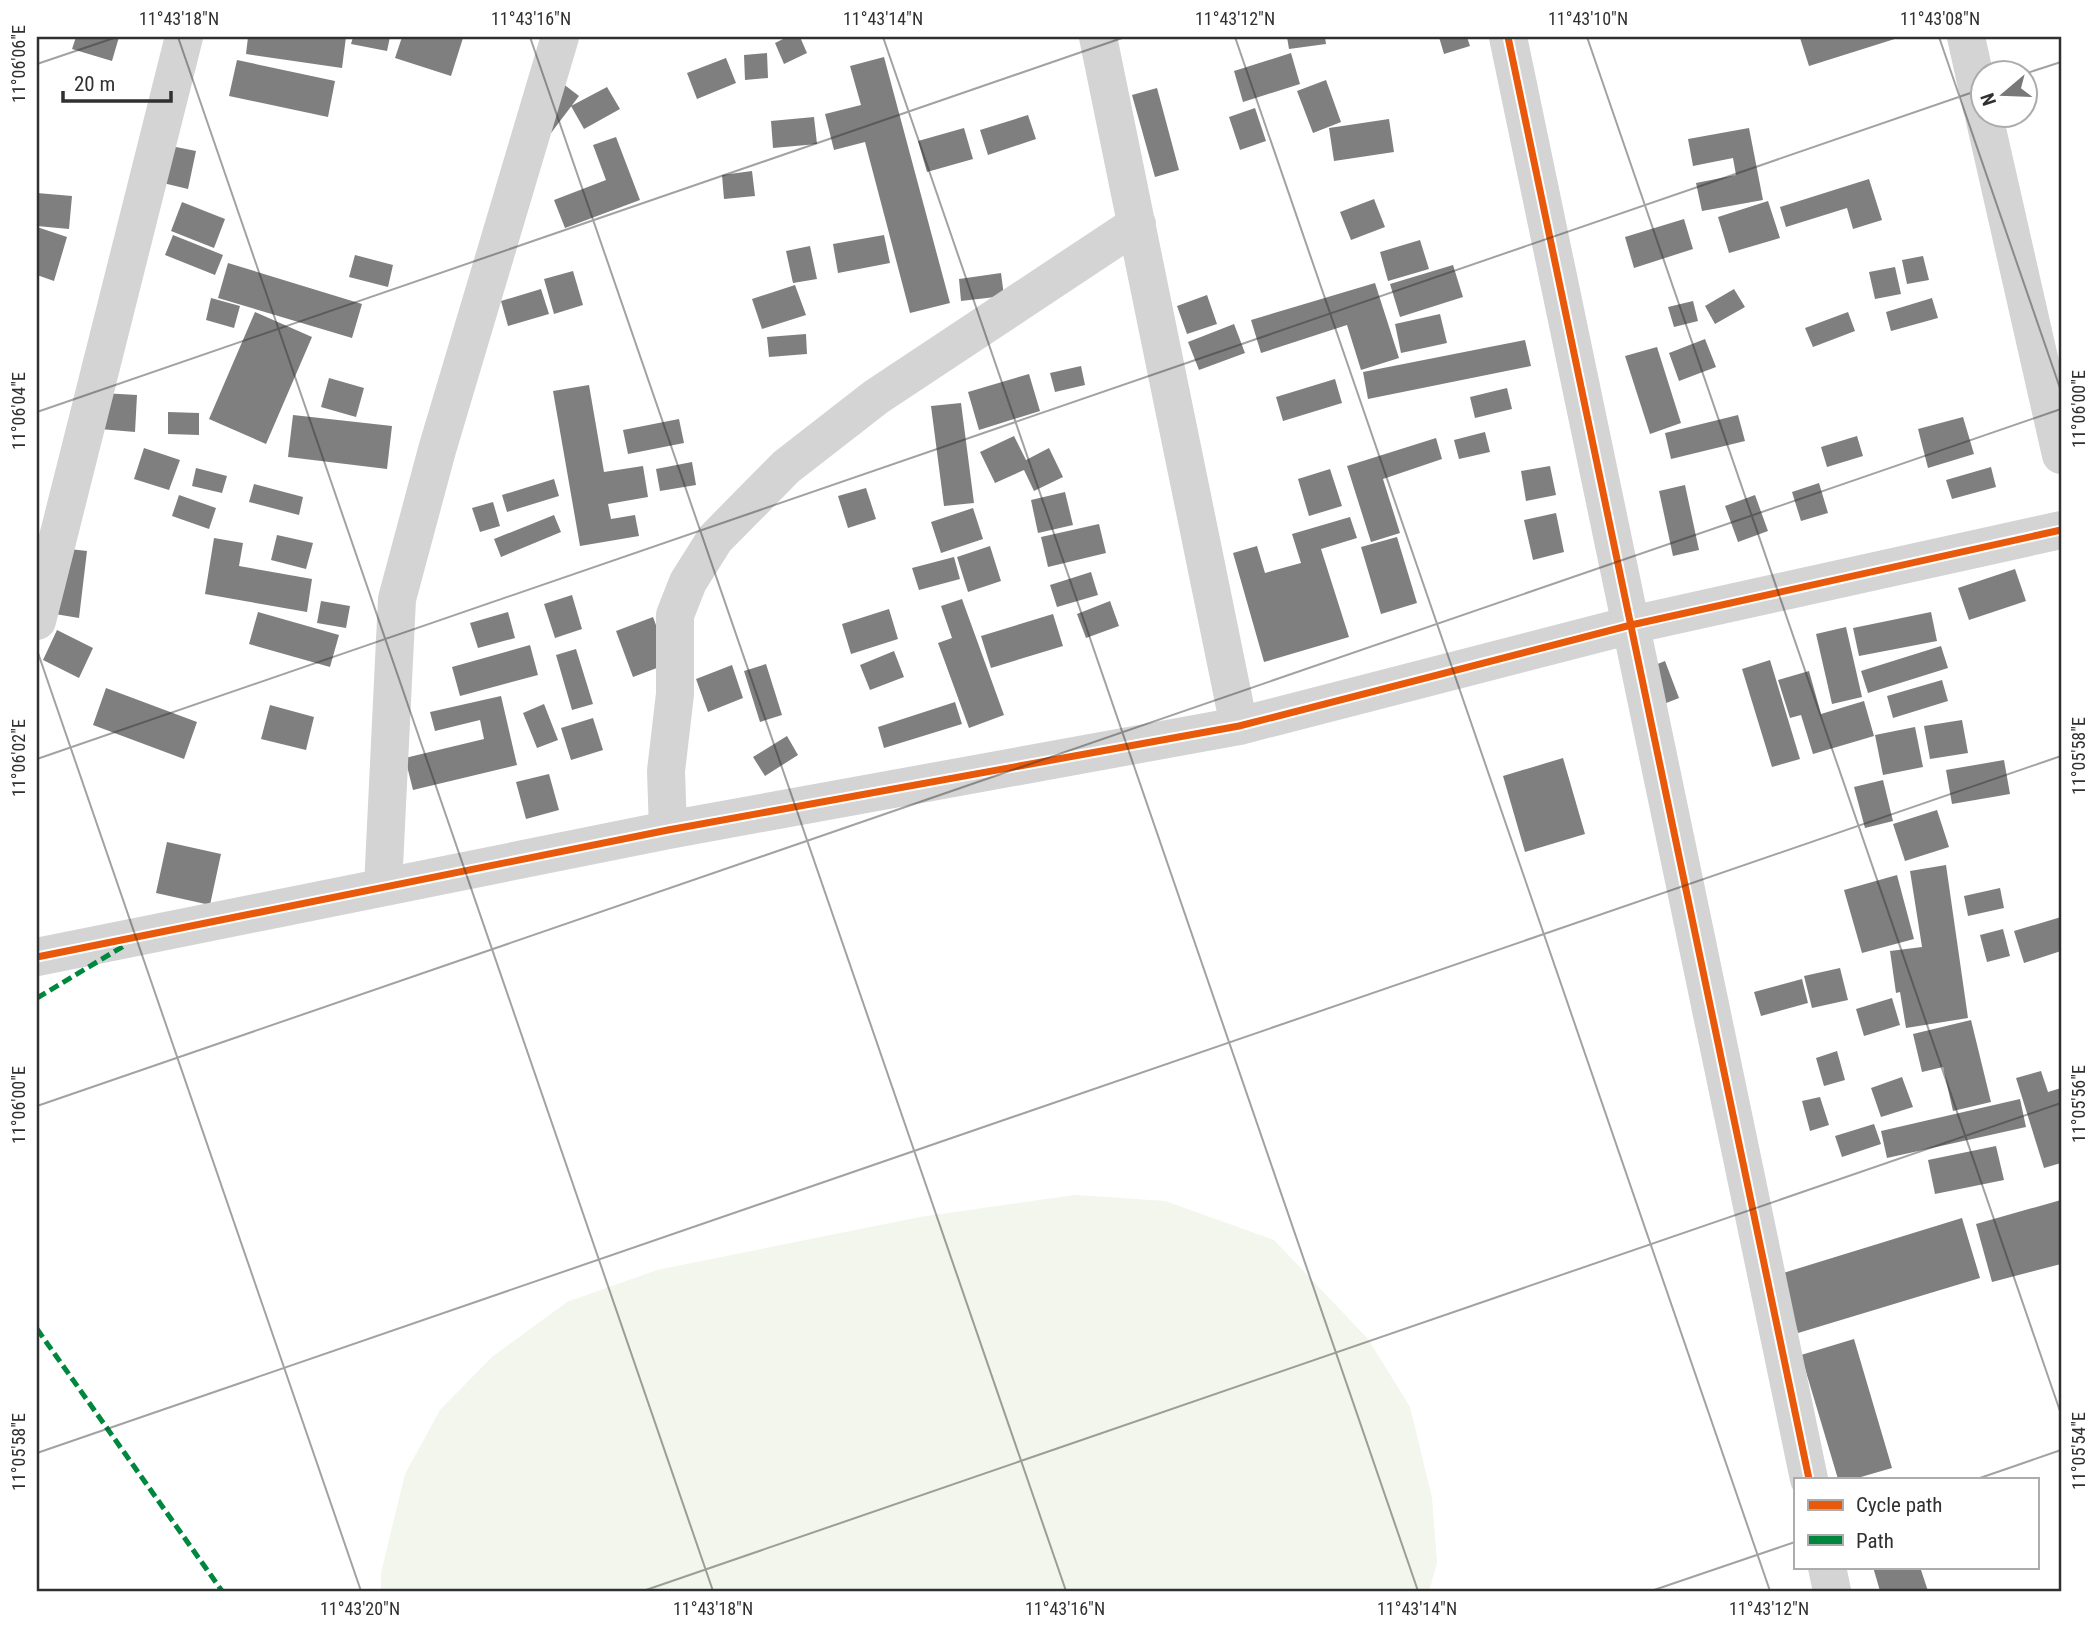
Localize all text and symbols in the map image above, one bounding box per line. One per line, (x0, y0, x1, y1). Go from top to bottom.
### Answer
text: 11°43'18"N (139, 8, 219, 29)
text: 11°43'16"N (491, 8, 571, 29)
text: 11°43'14"N (843, 8, 923, 29)
text: 11°43'12"N (1195, 8, 1275, 29)
text: 11°43'10"N (1548, 8, 1628, 29)
text: 11°43'08"N (1900, 8, 1980, 29)
text: 11°06'06"E (8, 25, 29, 103)
scale bar (63, 60, 172, 104)
north arrow (1968, 60, 2038, 130)
text: 20 m (74, 72, 115, 96)
text: N (1976, 90, 2001, 109)
text: 11°06'00"E (2068, 370, 2089, 448)
text: 11°06'04"E (8, 372, 29, 450)
text: 11°05'58"E (2068, 717, 2089, 795)
text: 11°06'02"E (8, 719, 29, 797)
text: 11°05'56"E (2068, 1065, 2089, 1143)
text: 11°06'00"E (8, 1066, 29, 1144)
text: 11°05'54"E (2068, 1412, 2089, 1490)
text: 11°05'58"E (8, 1413, 29, 1491)
legend (1794, 1478, 2038, 1568)
text: Cycle path (1856, 1493, 1942, 1517)
text: Path (1856, 1529, 1894, 1553)
text: 11°43'20"N (320, 1598, 400, 1619)
text: 11°43'18"N (673, 1598, 753, 1619)
text: 11°43'16"N (1025, 1598, 1105, 1619)
text: 11°43'14"N (1377, 1598, 1457, 1619)
text: 11°43'12"N (1729, 1598, 1809, 1619)

